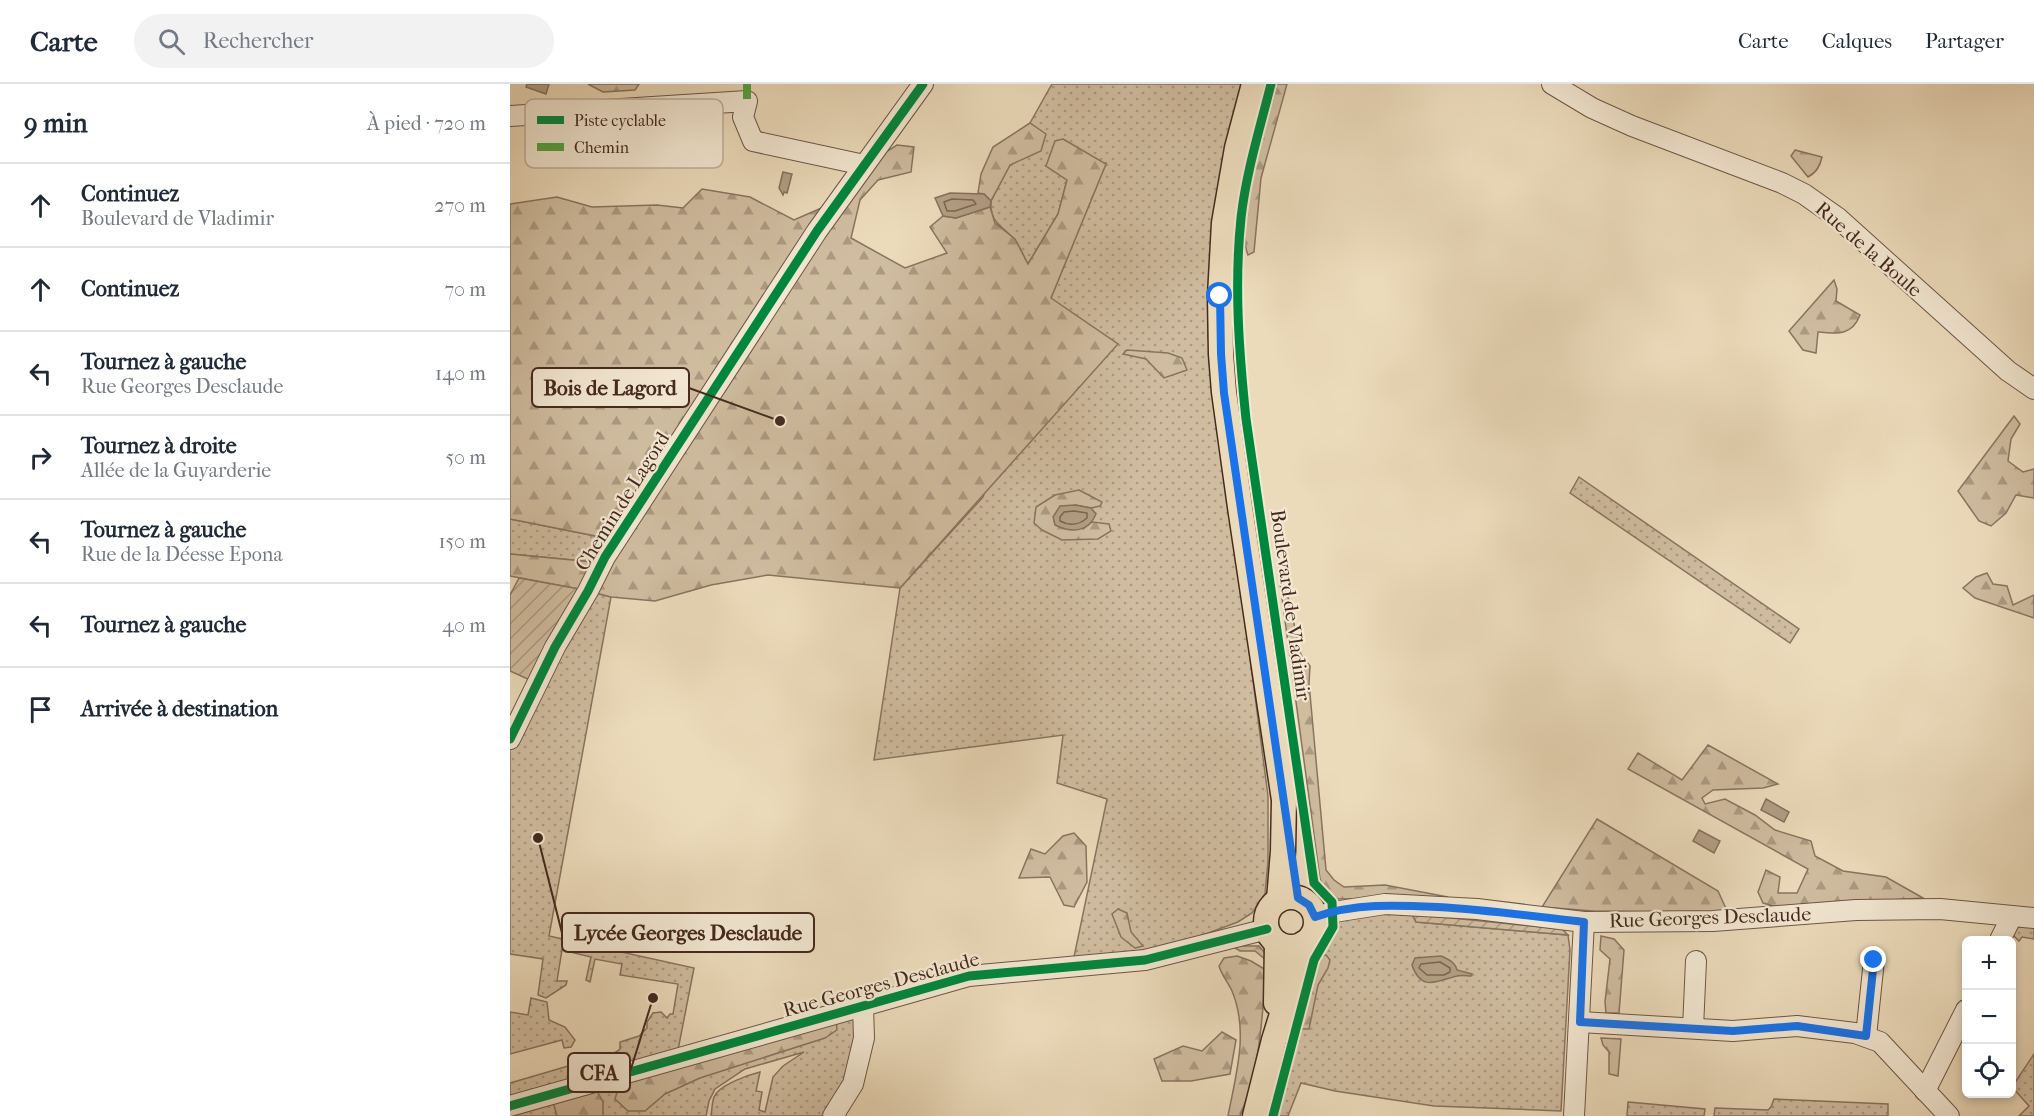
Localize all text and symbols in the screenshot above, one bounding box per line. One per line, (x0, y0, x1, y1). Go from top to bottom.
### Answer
search box (134, 14, 554, 68)
text: Carte (30, 25, 98, 58)
icon: search (155, 25, 188, 58)
text: Rechercher (203, 28, 313, 54)
text: Carte (1738, 29, 1789, 53)
text: Calques (1822, 29, 1892, 53)
text: Partager (1925, 29, 2004, 53)
legend (525, 99, 723, 168)
text: 9 min (24, 108, 88, 139)
text: Piste cyclable (574, 111, 666, 130)
text: À pied · 720 m (367, 112, 486, 135)
text: Chemin (574, 138, 630, 157)
text: Continuez (81, 181, 179, 207)
icon: ahead (24, 189, 57, 222)
text: 270 m (434, 194, 486, 217)
street label: Rue de la Boule (1811, 197, 1927, 302)
text: Boulevard de Vladimir (81, 207, 274, 230)
icon: ahead (24, 273, 57, 306)
text: Continuez (81, 276, 179, 302)
text: 70 m (444, 278, 486, 301)
route start (1206, 282, 1232, 308)
text: Tournez à gauche (81, 349, 246, 375)
icon: left (24, 357, 57, 390)
text: 140 m (435, 362, 486, 385)
callout: Bois de Lagord (532, 368, 689, 407)
text: Rue Georges Desclaude (81, 375, 283, 398)
text: Bois de Lagord (543, 376, 677, 400)
street label: Chemin de Lagord (571, 427, 675, 575)
text: Tournez à droite (81, 433, 237, 459)
icon: right (24, 441, 57, 474)
text: 50 m (445, 446, 486, 469)
text: Allée de la Guyarderie (81, 459, 271, 482)
street label: Boulevard de Vladimir (1266, 508, 1315, 703)
text: Tournez à gauche (81, 517, 246, 543)
icon: left (24, 525, 57, 558)
text: 150 m (438, 530, 486, 553)
text: Rue de la Déesse Epona (81, 543, 283, 566)
icon: left (24, 609, 57, 642)
text: Tournez à gauche (81, 612, 246, 638)
text: 40 m (442, 614, 486, 637)
icon: arrive (24, 693, 57, 726)
text: Arrivée à destination (81, 696, 278, 722)
street label: Rue Georges Desclaude (1608, 902, 1812, 933)
callout: Lycée Georges Desclaude (562, 913, 814, 952)
text: Lycée Georges Desclaude (574, 921, 803, 945)
map controls (1962, 936, 2016, 1098)
button: + (1962, 936, 2016, 990)
route end (1860, 946, 1886, 972)
street label: Rue Georges Desclaude (780, 947, 982, 1022)
button: − (1962, 990, 2016, 1044)
button: locate (1962, 1044, 2016, 1098)
callout: CFA (568, 1053, 630, 1092)
text: CFA (580, 1061, 620, 1085)

